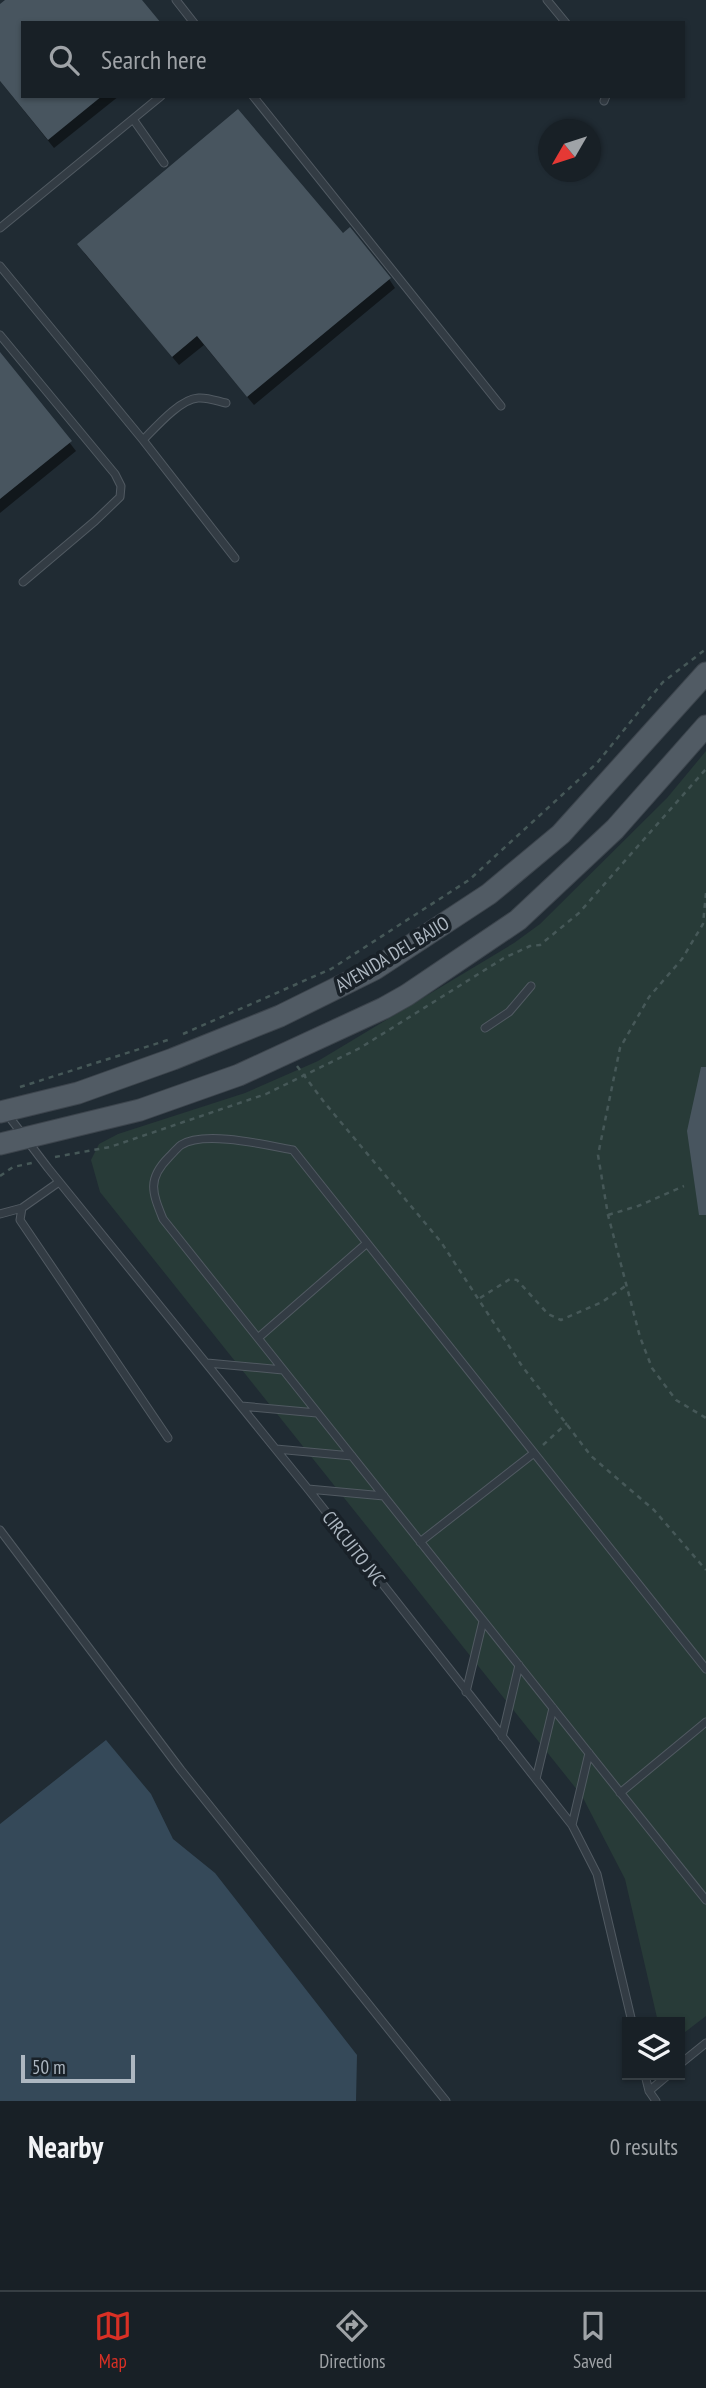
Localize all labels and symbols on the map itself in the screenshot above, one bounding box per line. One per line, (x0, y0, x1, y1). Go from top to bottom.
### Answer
north arrow (538, 119, 601, 182)
street label: AVENIDA DEL BAJIO (331, 911, 453, 997)
street label: CIRCUITO JVC (317, 1506, 391, 1591)
scale bar (21, 2052, 135, 2084)

